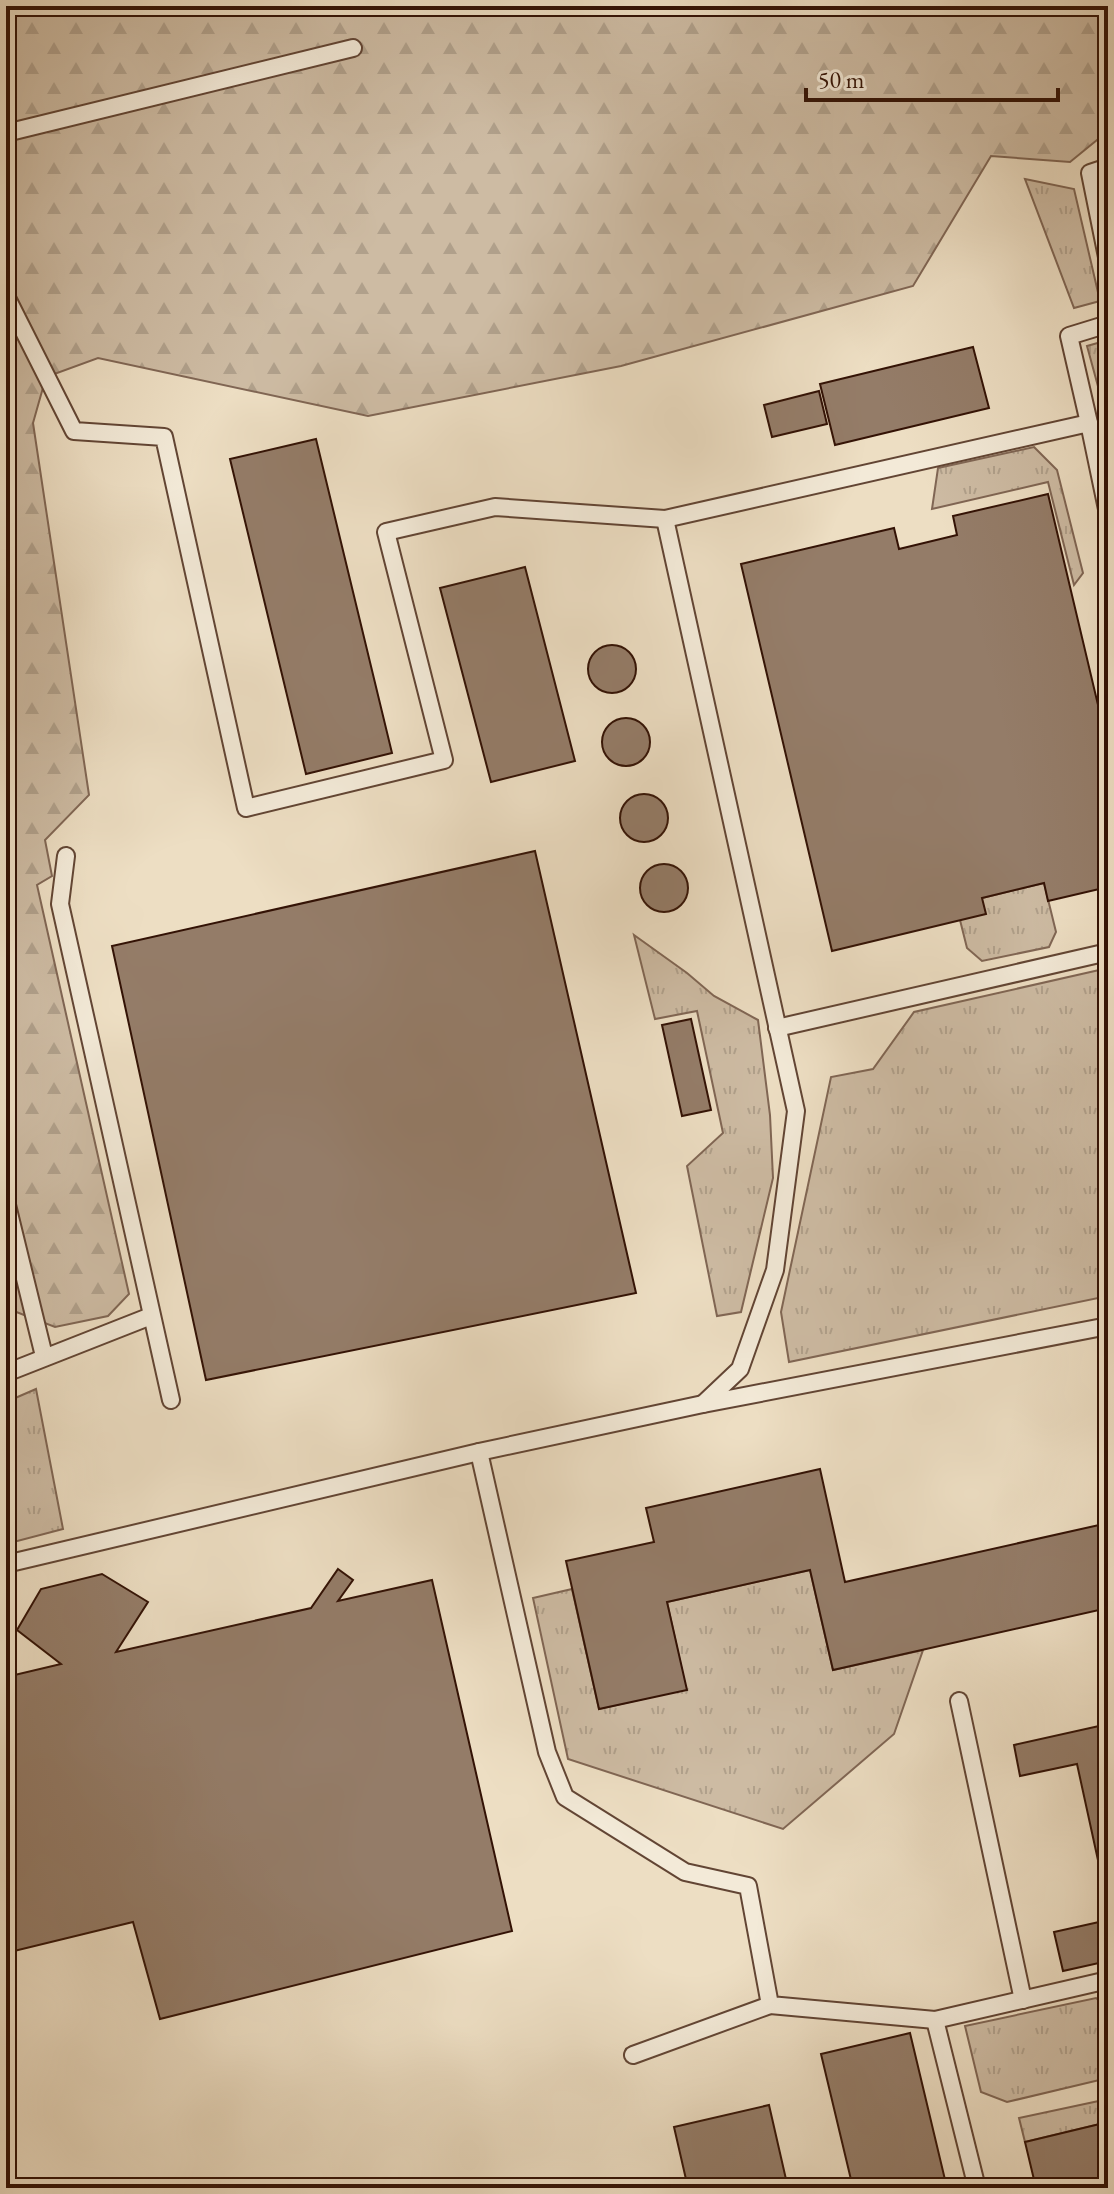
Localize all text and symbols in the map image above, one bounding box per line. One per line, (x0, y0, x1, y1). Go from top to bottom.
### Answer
scale bar (806, 52, 1058, 102)
text: 50 m (818, 64, 865, 95)

